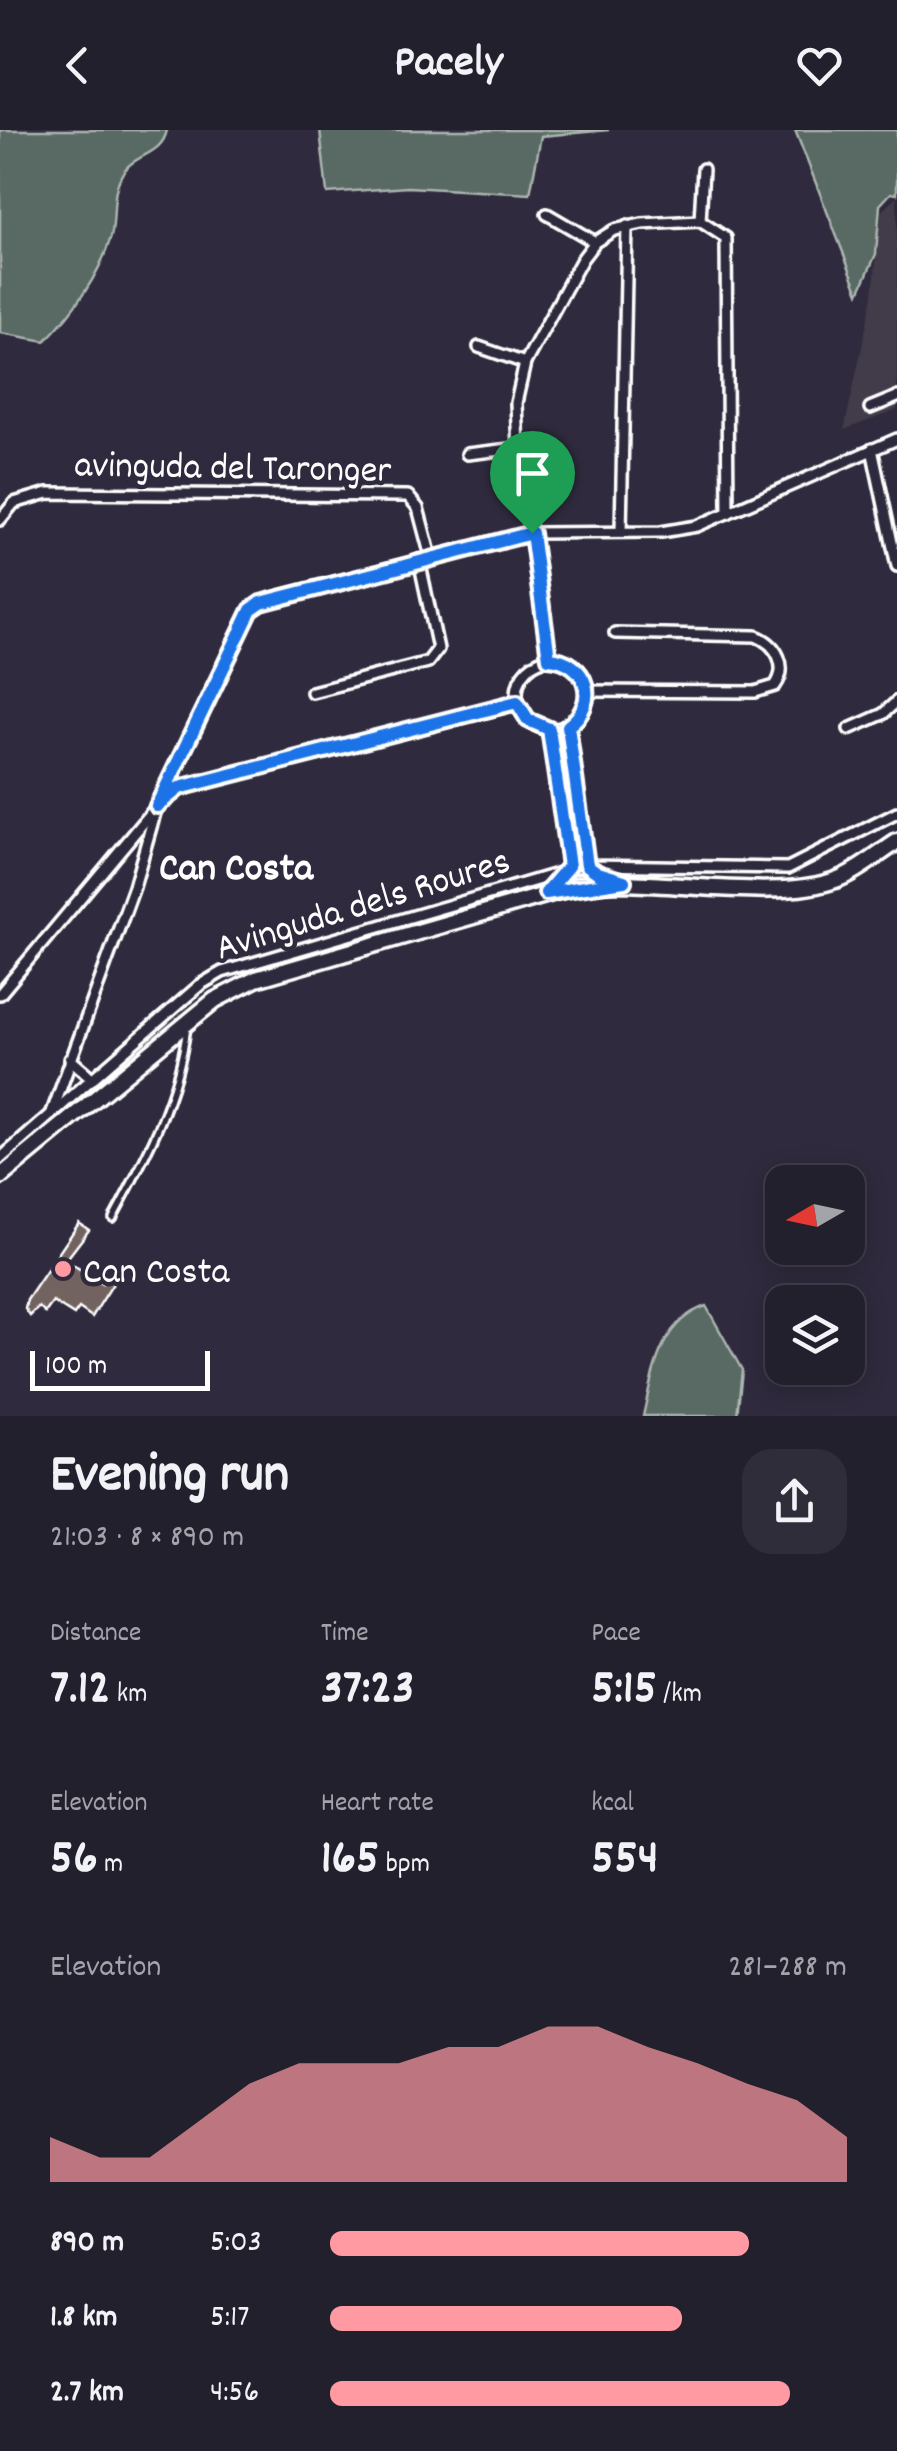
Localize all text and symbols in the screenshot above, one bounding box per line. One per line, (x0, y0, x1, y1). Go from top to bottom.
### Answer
text: Pacely (394, 33, 503, 97)
icon: back (50, 38, 105, 93)
icon: heart (792, 38, 847, 93)
pin (490, 431, 575, 534)
street label: avinguda del Taronger (74, 440, 392, 501)
icon: arrive (505, 446, 560, 501)
street label: Avinguda dels Roures (210, 836, 518, 978)
district label: Can Costa (159, 843, 314, 900)
north arrow (765, 1165, 865, 1265)
map controls (765, 1165, 865, 1385)
place label: Can Costa (83, 1247, 231, 1302)
marker: Can Costa (52, 1258, 74, 1280)
button: layers (765, 1285, 865, 1385)
scale bar (30, 1346, 210, 1390)
text: 100 m (45, 1348, 107, 1388)
text: Evening run (50, 1439, 289, 1518)
button: share (742, 1449, 847, 1554)
text: 21:03 · 8 × 890 m (50, 1516, 244, 1562)
text: Distance (50, 1615, 141, 1655)
text: Time (321, 1615, 369, 1655)
text: Pace (591, 1615, 641, 1655)
text: 7.12 (50, 1655, 110, 1727)
text: 37:23 (321, 1655, 414, 1727)
text: 5:15 (591, 1655, 657, 1727)
text: km (110, 1676, 147, 1716)
text: /km (657, 1676, 702, 1716)
text: Elevation (50, 1785, 147, 1825)
text: Heart rate (321, 1785, 434, 1825)
text: kcal (591, 1785, 634, 1825)
text: 56 (50, 1825, 98, 1897)
text: 165 (321, 1825, 379, 1897)
text: 554 (591, 1825, 658, 1897)
text: m (98, 1846, 123, 1886)
text: bpm (379, 1846, 430, 1886)
text: Elevation (50, 1946, 161, 1992)
text: 281–288 m (728, 1946, 847, 1992)
text: 890 m (50, 2221, 124, 2267)
text: 5:03 (210, 2221, 262, 2267)
text: 1.8 km (50, 2296, 118, 2342)
text: 5:17 (210, 2296, 249, 2342)
text: 2.7 km (50, 2371, 124, 2417)
text: 4:56 (210, 2371, 259, 2417)

